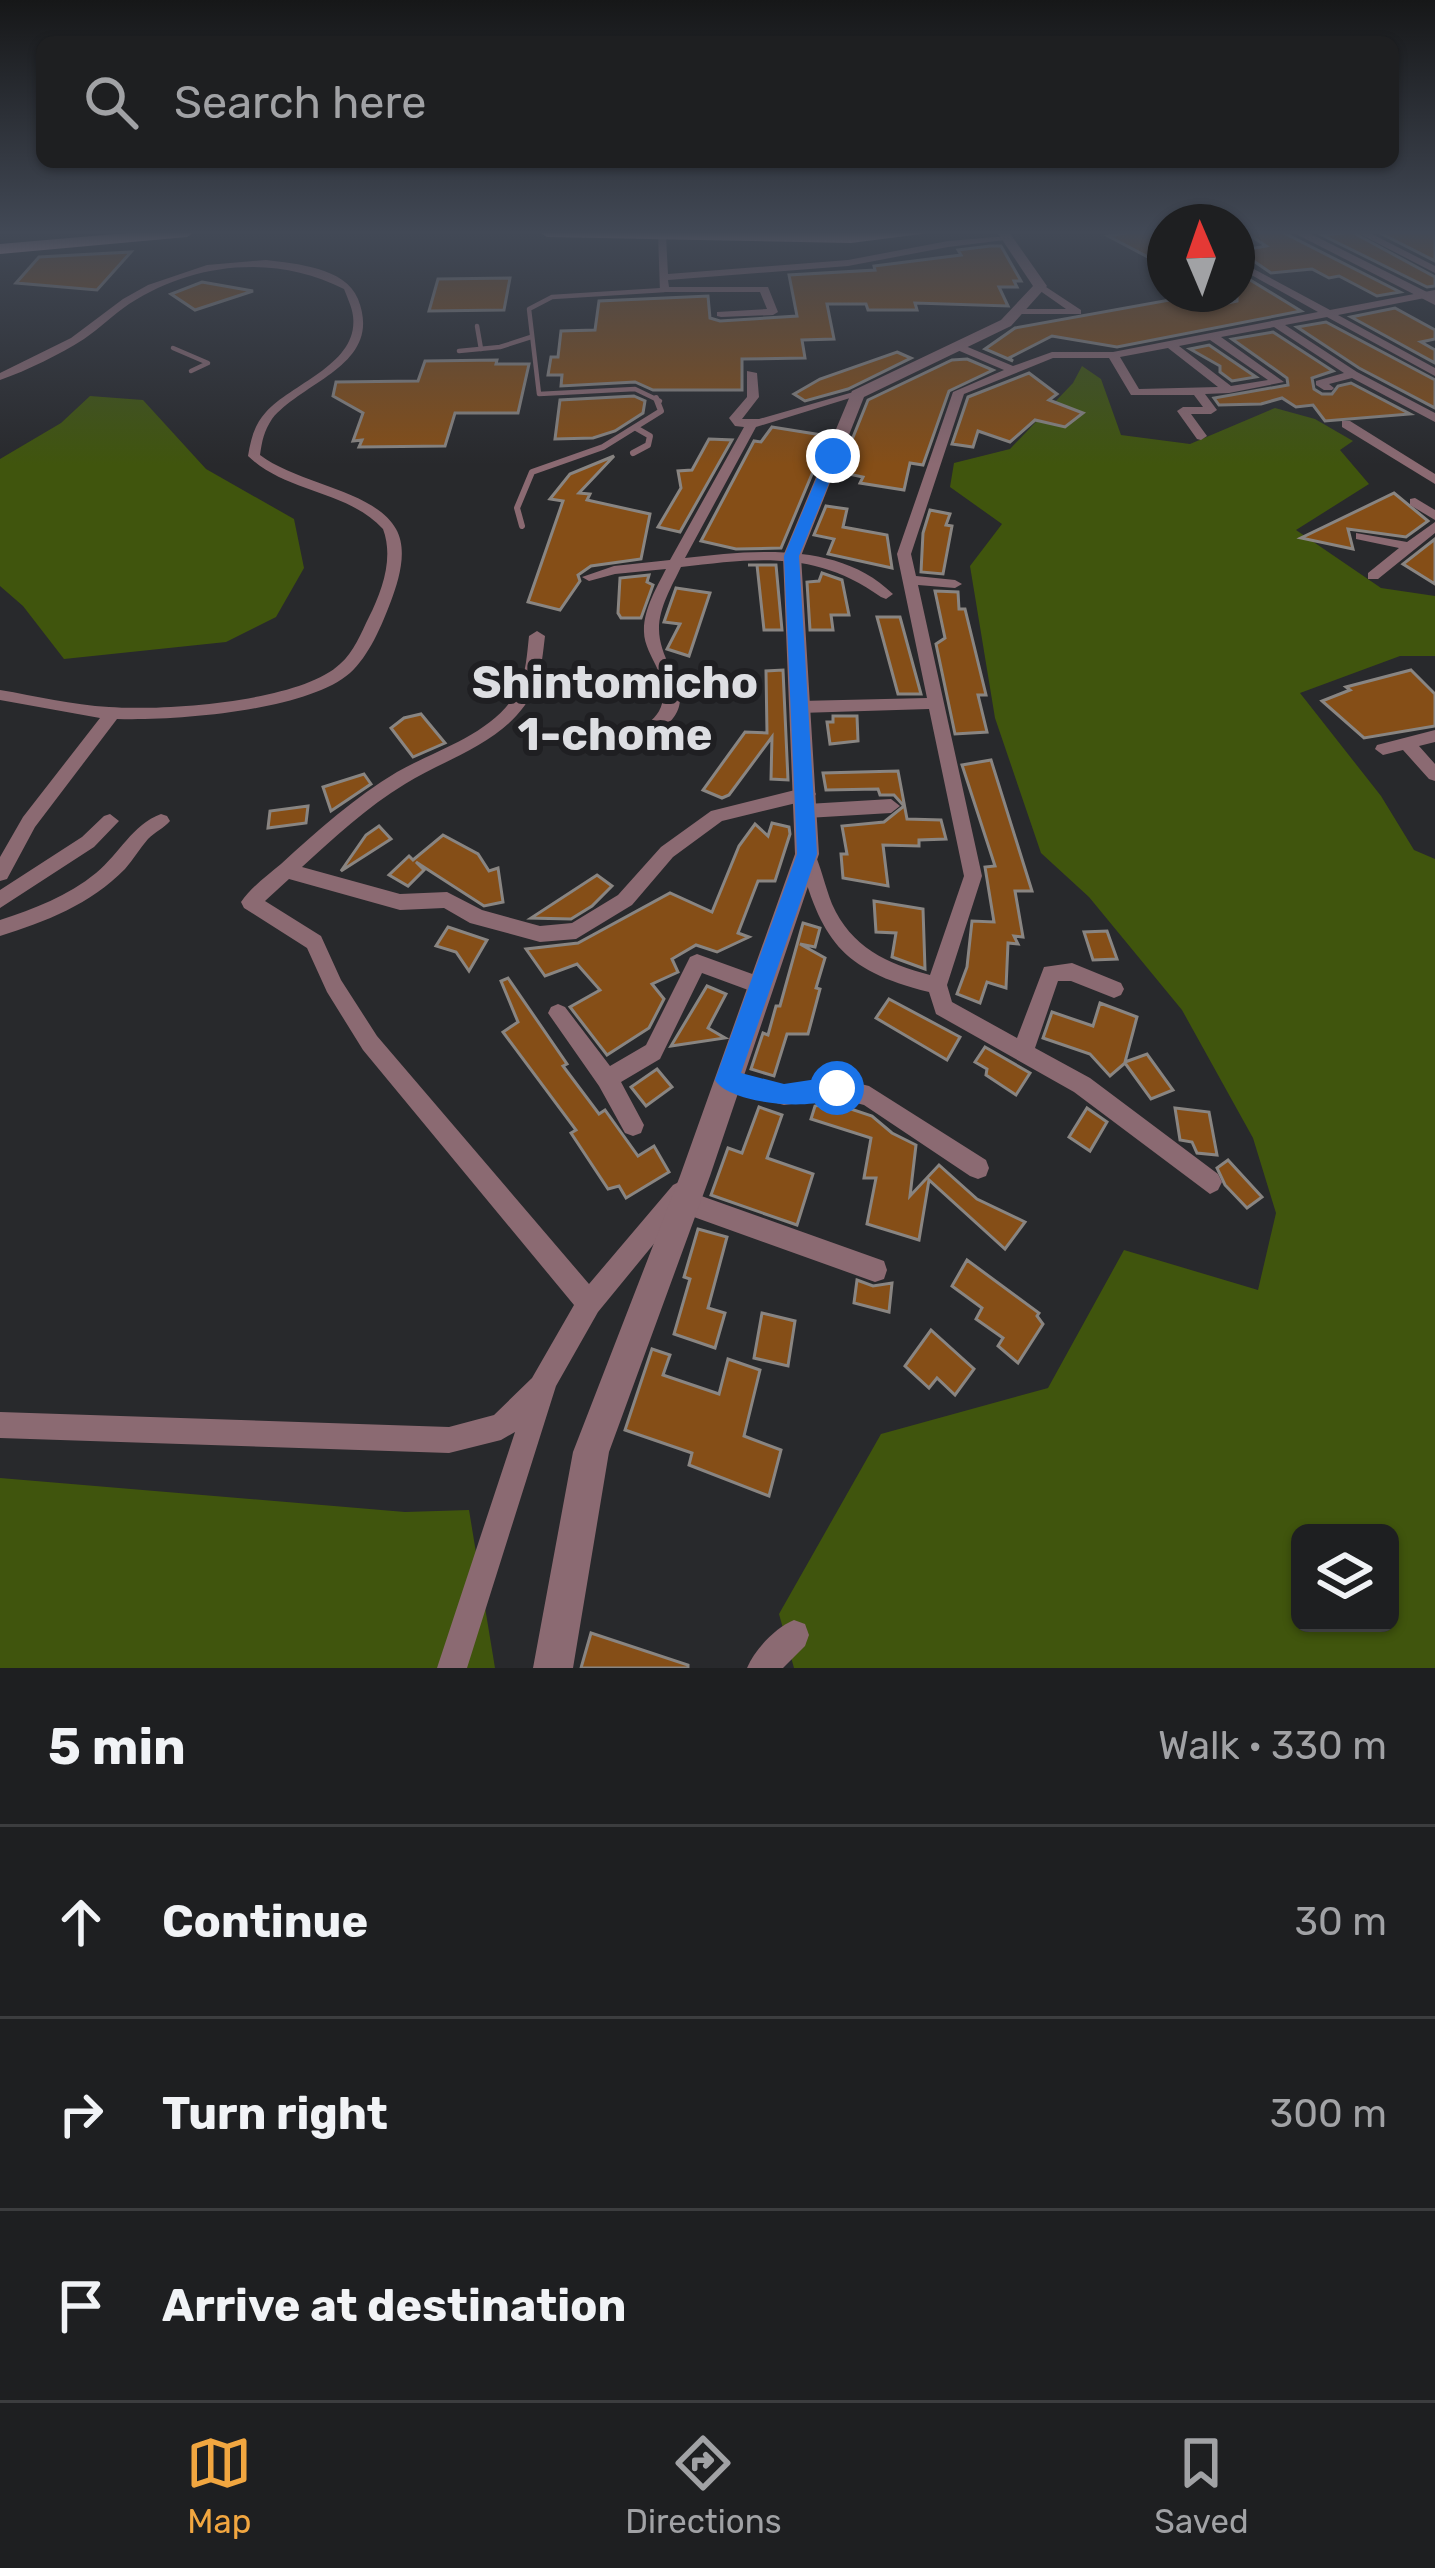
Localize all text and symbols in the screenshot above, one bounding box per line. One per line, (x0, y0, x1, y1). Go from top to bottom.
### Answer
search box (36, 36, 1399, 168)
icon: search (78, 69, 144, 135)
text: Search here (174, 76, 426, 129)
north arrow (1147, 204, 1255, 312)
route end (806, 429, 860, 483)
district label: Shintomicho 1-chome (472, 656, 758, 761)
route start (810, 1061, 864, 1115)
map controls (1291, 1524, 1399, 1632)
button: layers (1291, 1524, 1399, 1632)
text: 5 min (48, 1716, 186, 1777)
text: Walk · 330 m (1158, 1723, 1387, 1769)
icon: ahead (48, 1889, 114, 1955)
text: Continue (162, 1895, 368, 1948)
text: 30 m (1295, 1899, 1387, 1945)
icon: right (48, 2081, 114, 2147)
text: Turn right (162, 2087, 388, 2140)
text: 300 m (1270, 2091, 1387, 2137)
icon: arrive (48, 2273, 114, 2339)
text: Arrive at destination (162, 2279, 627, 2332)
tab: Map (186, 2430, 252, 2541)
tab: Directions (625, 2430, 782, 2541)
tab: Saved (1154, 2430, 1249, 2541)

